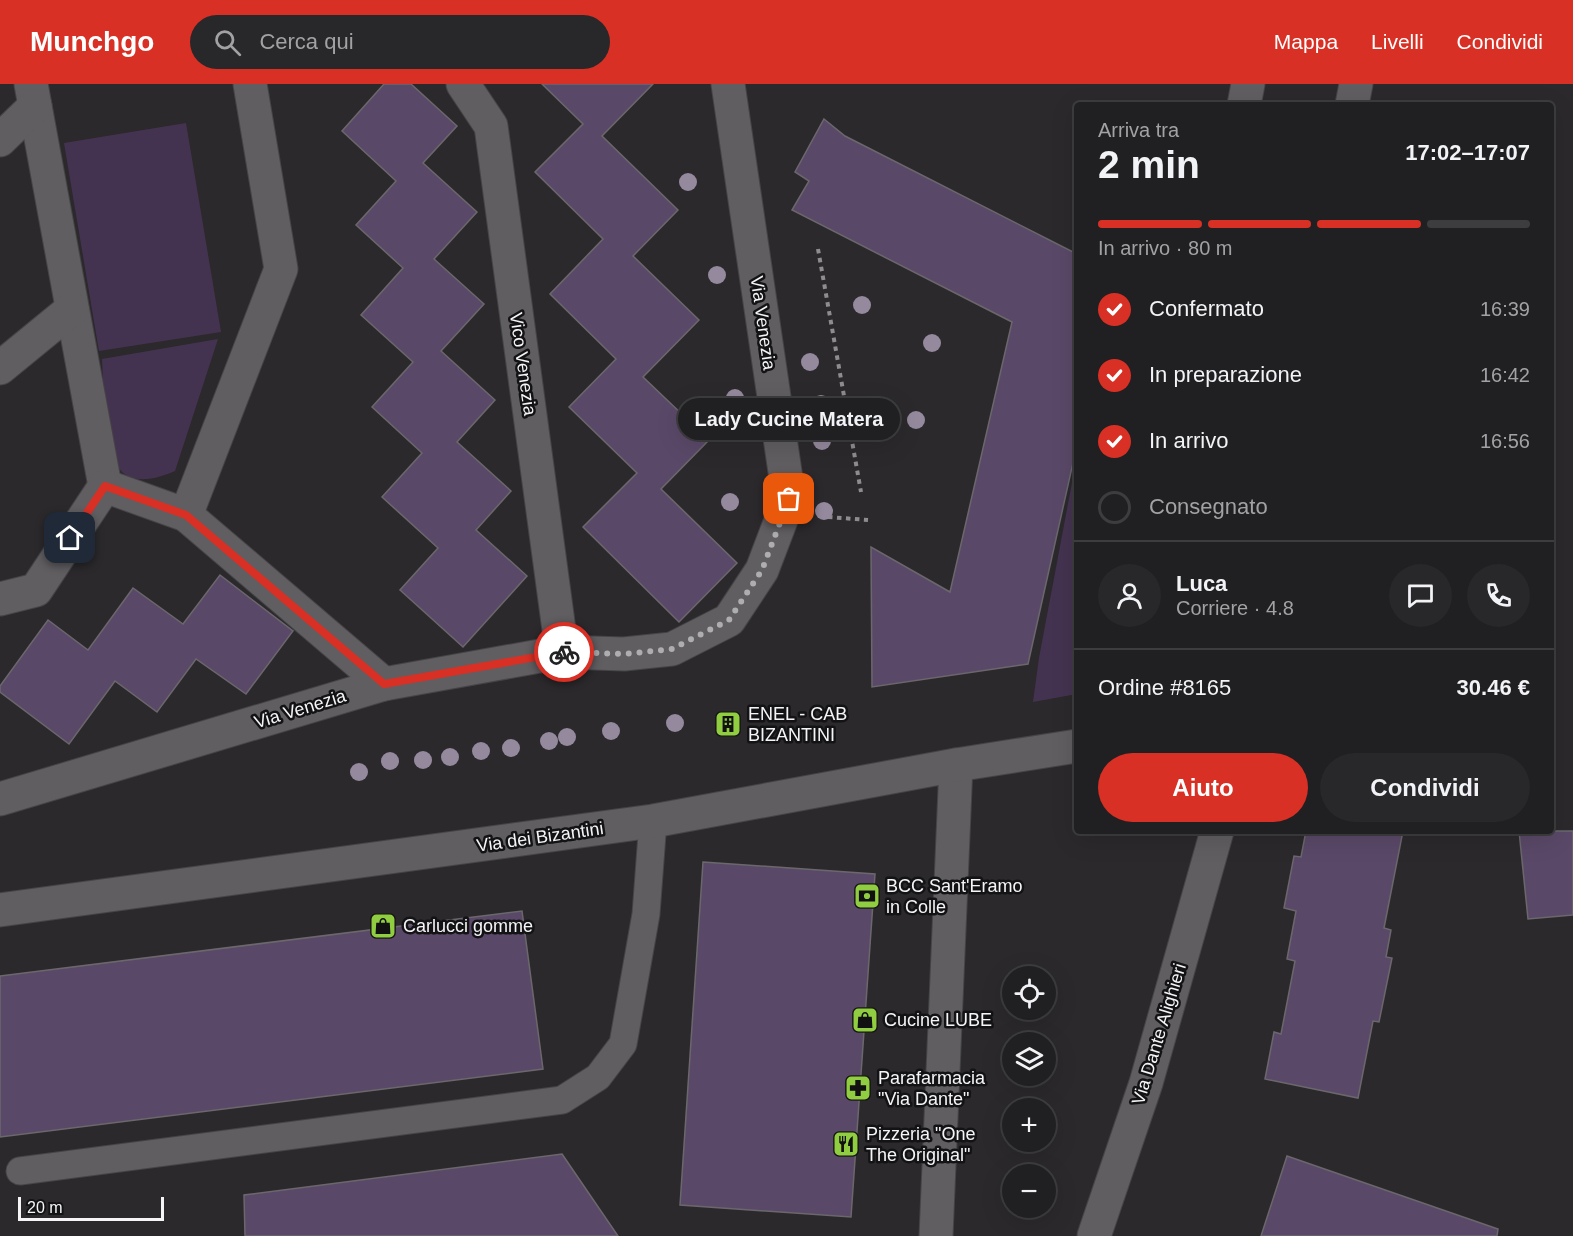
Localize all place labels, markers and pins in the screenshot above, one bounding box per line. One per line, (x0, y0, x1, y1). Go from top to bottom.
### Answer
callout: Lady Cucine Matera (678, 397, 900, 439)
pin (763, 473, 814, 524)
pin (44, 512, 95, 563)
place label: ENEL - CAB BIZANTINI (748, 704, 847, 745)
building icon: ENEL - CAB BIZANTINI (713, 709, 743, 739)
place label: BCC Sant'Eramo in Colle (886, 876, 1023, 917)
bank icon: BCC Sant'Eramo in Colle (852, 881, 882, 911)
shop icon: Carlucci gomme (368, 911, 398, 941)
place label: Carlucci gomme (403, 916, 533, 936)
shop icon: Cucine LUBE (850, 1005, 880, 1035)
place label: Cucine LUBE (884, 1010, 992, 1030)
place label: Parafarmacia "Via Dante" (878, 1068, 986, 1109)
pharmacy icon: Parafarmacia "Via Dante" (843, 1073, 873, 1103)
place label: Pizzeria "One The Original" (866, 1124, 975, 1165)
restaurant icon: Pizzeria "One The Original" (831, 1129, 861, 1159)

